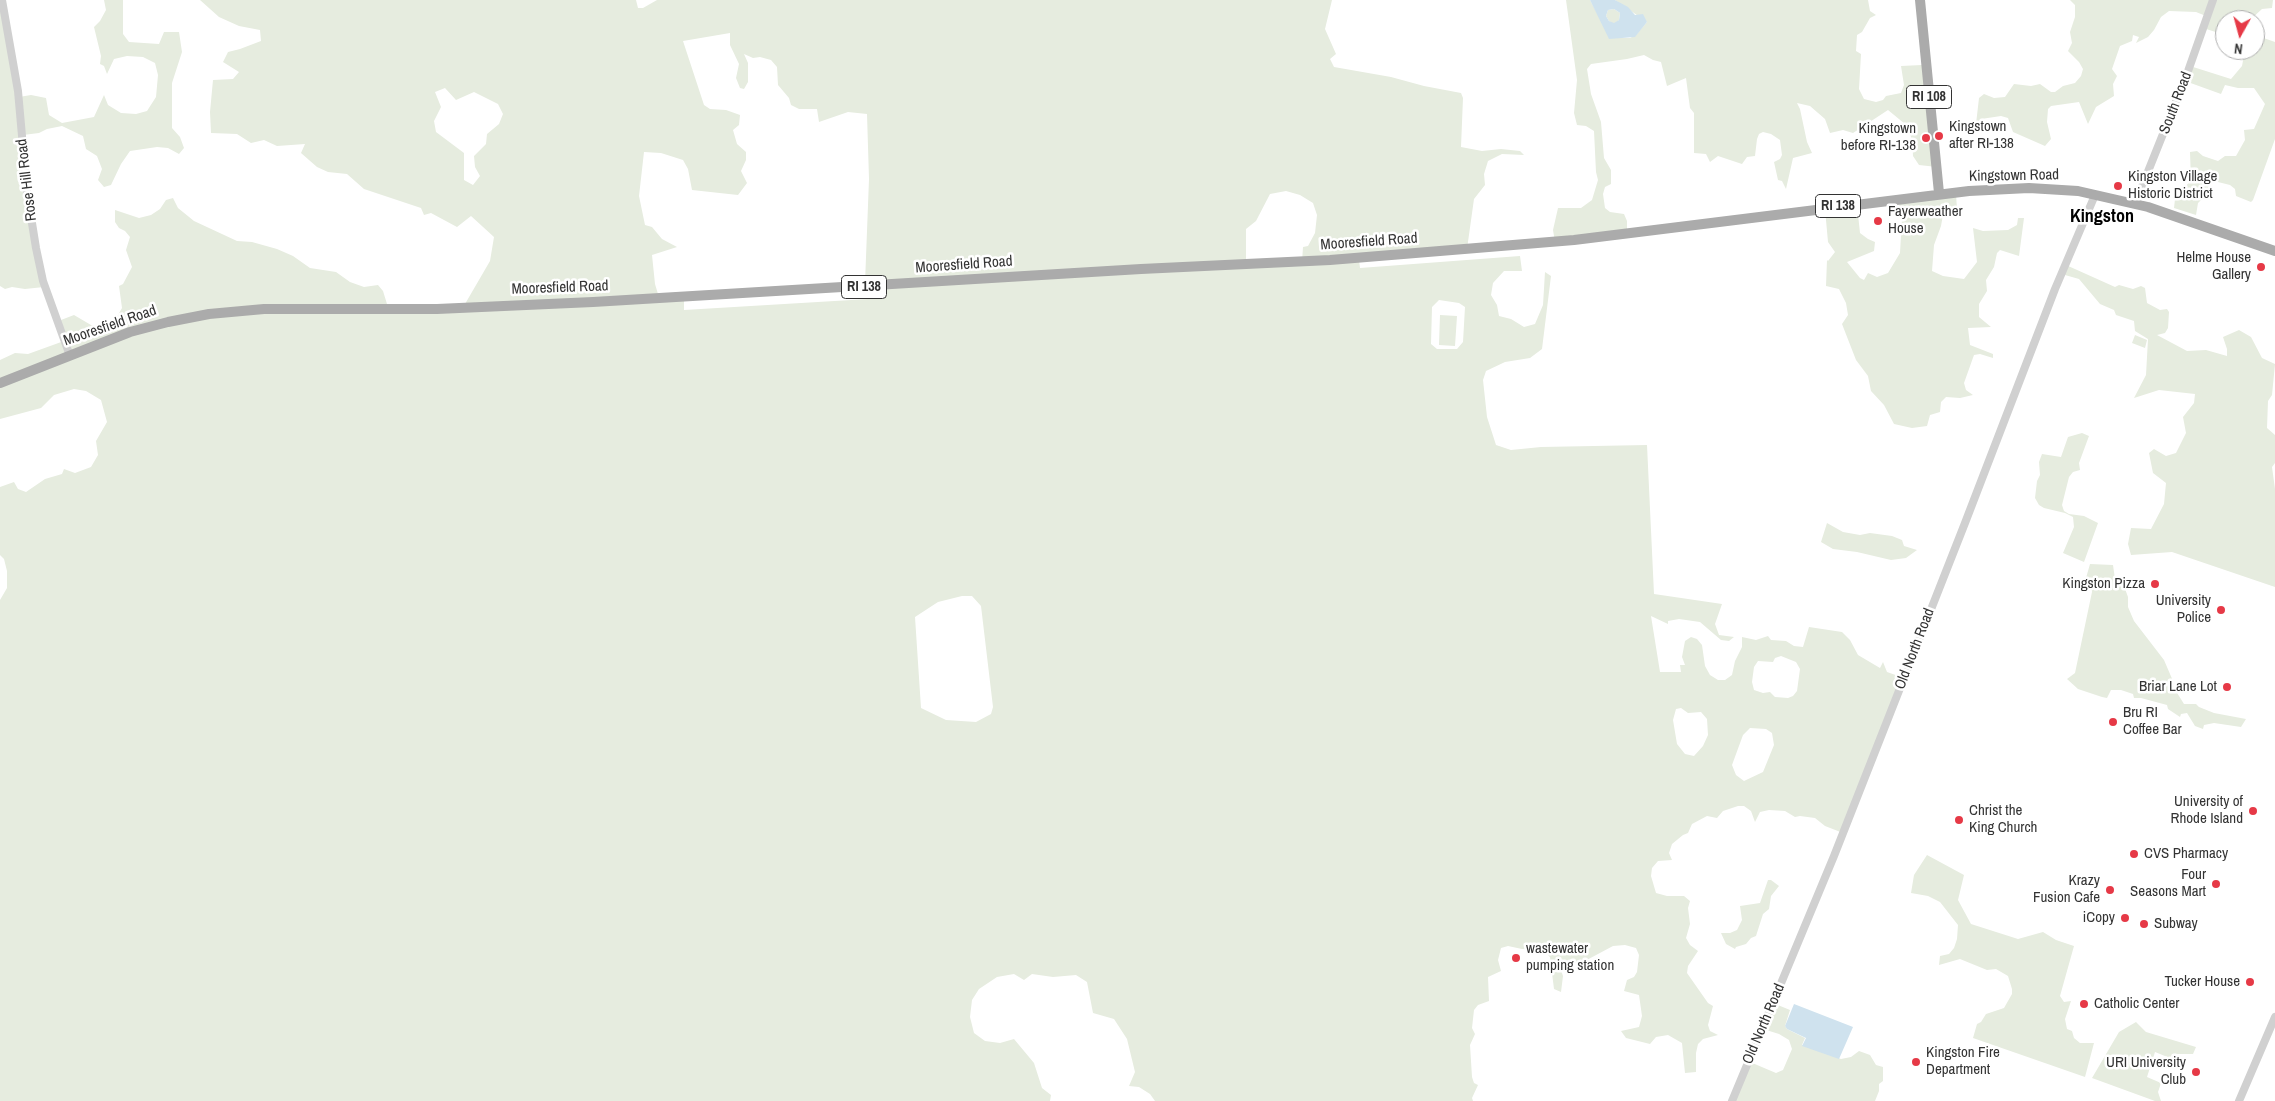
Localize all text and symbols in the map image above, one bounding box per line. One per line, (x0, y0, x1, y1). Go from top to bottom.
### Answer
north arrow (2215, 10, 2265, 60)
text: N (2233, 39, 2244, 58)
street label: South Road (2156, 69, 2196, 137)
road number: RI 108 (1906, 85, 1952, 108)
place label: Kingstown after RI-138 (1949, 118, 2014, 153)
place label: Kingstown before RI-138 (1841, 120, 1916, 155)
marker: Kingstown after RI-138 (1933, 130, 1945, 142)
marker: Kingstown before RI-138 (1920, 132, 1932, 144)
street label: Rose Hill Road (13, 138, 41, 222)
street label: Kingstown Road (1969, 166, 2059, 186)
place label: Kingston Village Historic District (2128, 168, 2217, 203)
marker: Kingston Village Historic District (2112, 180, 2124, 192)
road number: RI 138 (1816, 195, 1860, 218)
place label: Fayerweather House (1888, 203, 1963, 238)
district label: Kingston (2070, 206, 2134, 228)
marker: Fayerweather House (1872, 215, 1884, 227)
street label: Mooresfield Road (1320, 230, 1418, 254)
place label: Helme House Gallery (2176, 249, 2251, 284)
street label: Mooresfield Road (915, 253, 1013, 277)
marker: Helme House Gallery (2255, 261, 2267, 273)
road number: RI 138 (842, 276, 886, 298)
street label: Mooresfield Road (511, 277, 609, 299)
street label: Mooresfield Road (61, 302, 159, 350)
place label: Kingston Pizza (2062, 575, 2145, 593)
marker: Kingston Pizza (2149, 578, 2161, 590)
place label: University Police (2156, 592, 2211, 627)
marker: University Police (2215, 604, 2227, 616)
street label: Old North Road (1891, 606, 1939, 692)
place label: Briar Lane Lot (2139, 678, 2217, 696)
marker: Briar Lane Lot (2221, 681, 2233, 693)
place label: Bru RI Coffee Bar (2123, 704, 2182, 739)
marker: Bru RI Coffee Bar (2107, 716, 2119, 728)
place label: University of Rhode Island (2171, 793, 2243, 828)
place label: Christ the King Church (1969, 802, 2037, 837)
marker: University of Rhode Island (2247, 805, 2259, 817)
marker: Christ the King Church (1953, 814, 1965, 826)
place label: CVS Pharmacy (2144, 845, 2228, 863)
marker: CVS Pharmacy (2128, 848, 2140, 860)
place label: Four Seasons Mart (2130, 866, 2206, 901)
place label: Krazy Fusion Cafe (2033, 872, 2100, 907)
marker: Four Seasons Mart (2210, 878, 2222, 890)
marker: Krazy Fusion Cafe (2104, 884, 2116, 896)
place label: iCopy (2083, 909, 2115, 927)
marker: iCopy (2119, 912, 2131, 924)
place label: Subway (2154, 915, 2198, 933)
marker: Subway (2138, 918, 2150, 930)
place label: wastewater pumping station (1526, 940, 1614, 975)
marker: wastewater pumping station (1510, 952, 1522, 964)
place label: Tucker House (2164, 973, 2240, 991)
marker: Tucker House (2244, 976, 2256, 988)
street label: Old North Road (1739, 981, 1789, 1067)
place label: Catholic Center (2094, 995, 2179, 1013)
marker: Catholic Center (2078, 998, 2090, 1010)
place label: Kingston Fire Department (1926, 1044, 2000, 1079)
place label: URI University Club (2106, 1054, 2186, 1089)
marker: Kingston Fire Department (1910, 1056, 1922, 1068)
marker: URI University Club (2190, 1066, 2202, 1078)

